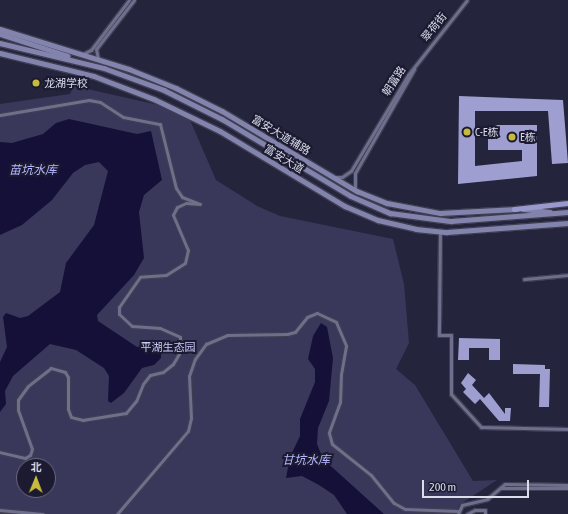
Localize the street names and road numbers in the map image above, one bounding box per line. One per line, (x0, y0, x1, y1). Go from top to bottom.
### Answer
street label: 翠荷街 (418, 10, 450, 44)
street label: 朝富路 (379, 64, 409, 98)
street label: 富安大道辅路 (249, 112, 313, 158)
street label: 富安大道 (262, 142, 306, 176)

